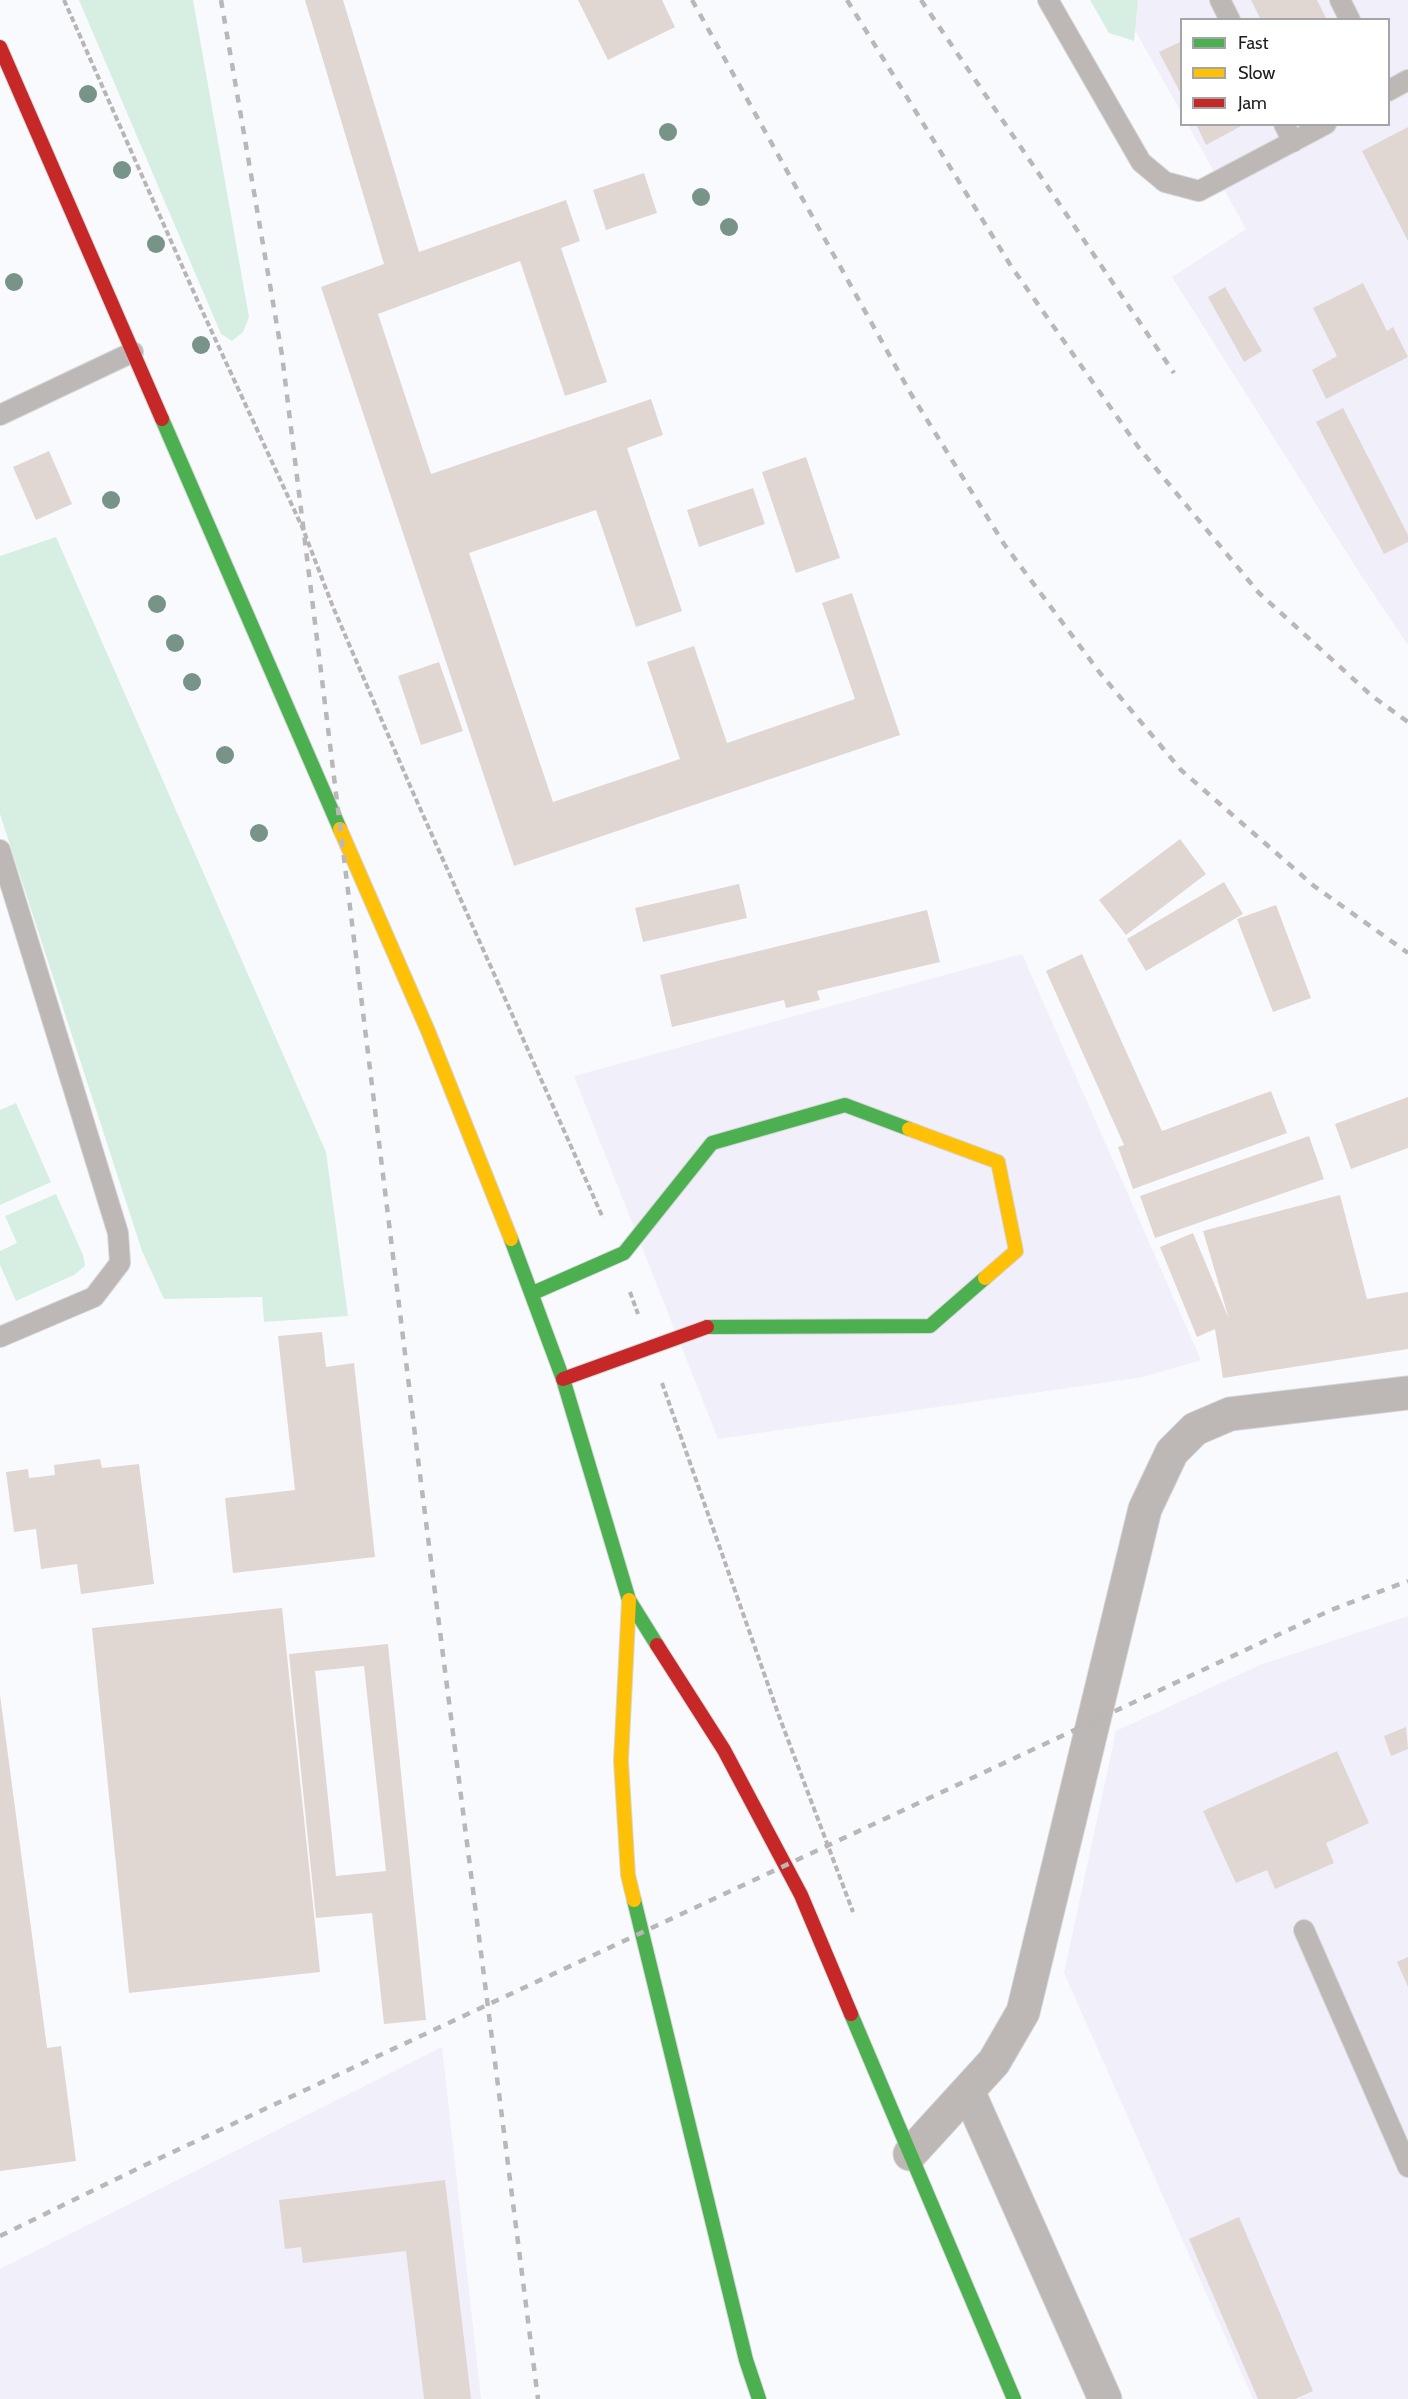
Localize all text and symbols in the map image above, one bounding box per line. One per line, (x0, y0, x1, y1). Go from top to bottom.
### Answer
legend (1180, 18, 1390, 126)
text: Fast (1238, 32, 1269, 54)
text: Slow (1238, 62, 1275, 84)
text: Jam (1238, 92, 1267, 114)

